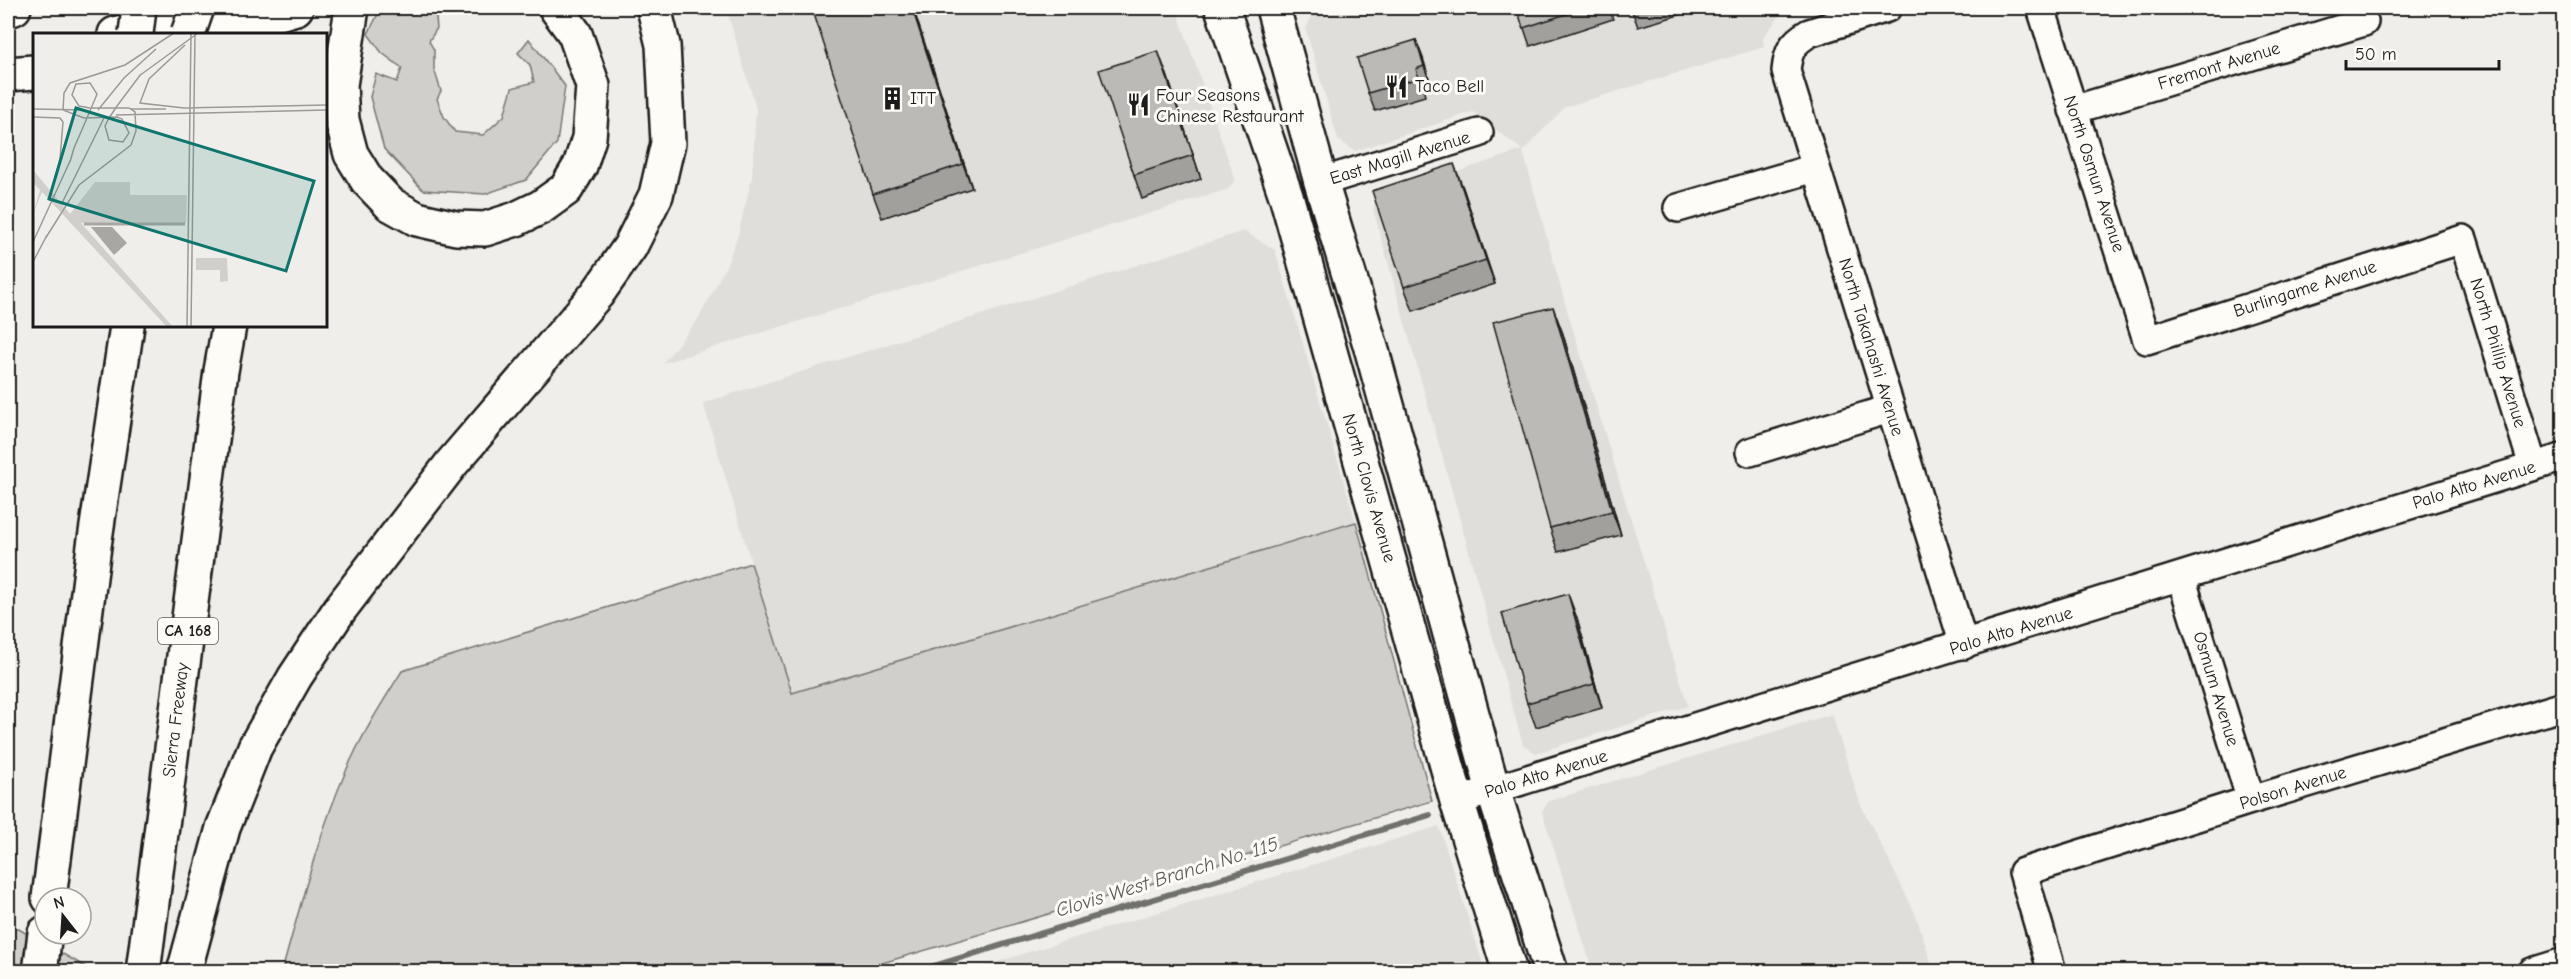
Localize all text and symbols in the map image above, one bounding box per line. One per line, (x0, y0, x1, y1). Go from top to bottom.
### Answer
inset map (33, 33, 327, 327)
scale bar (2346, 33, 2499, 71)
street label: Fremont Avenue (2155, 37, 2283, 95)
text: 50 m (2355, 44, 2397, 65)
restaurant icon: Taco Bell (1384, 73, 1410, 99)
place label: Taco Bell (1415, 76, 1484, 97)
building icon: ITT (879, 85, 905, 111)
place label: Four Seasons Chinese Restaurant (1156, 85, 1304, 127)
place label: ITT (910, 88, 937, 109)
restaurant icon: Four Seasons Chinese Restaurant (1125, 92, 1151, 118)
street label: North Osmun Avenue (2059, 93, 2129, 255)
street label: East Magill Avenue (1327, 127, 1473, 189)
street label: North Takahashi Avenue (1834, 256, 1908, 438)
street label: Burlingame Avenue (2231, 256, 2379, 322)
street label: North Phillip Avenue (2465, 276, 2531, 430)
street label: North Clovis Avenue (1338, 411, 1400, 565)
street label: Palo Alto Avenue (2410, 456, 2538, 514)
street label: Palo Alto Avenue (1947, 602, 2075, 660)
road number: CA 168 (158, 618, 218, 644)
street label: Osmum Avenue (2189, 629, 2243, 749)
street label: Sierra Freeway (159, 661, 194, 778)
street label: Palo Alto Avenue (1482, 745, 1610, 803)
street label: Polson Avenue (2237, 762, 2349, 814)
water label: Clovis West Branch No. 115 (1053, 832, 1281, 922)
north arrow (33, 886, 93, 946)
text: N (51, 892, 67, 913)

